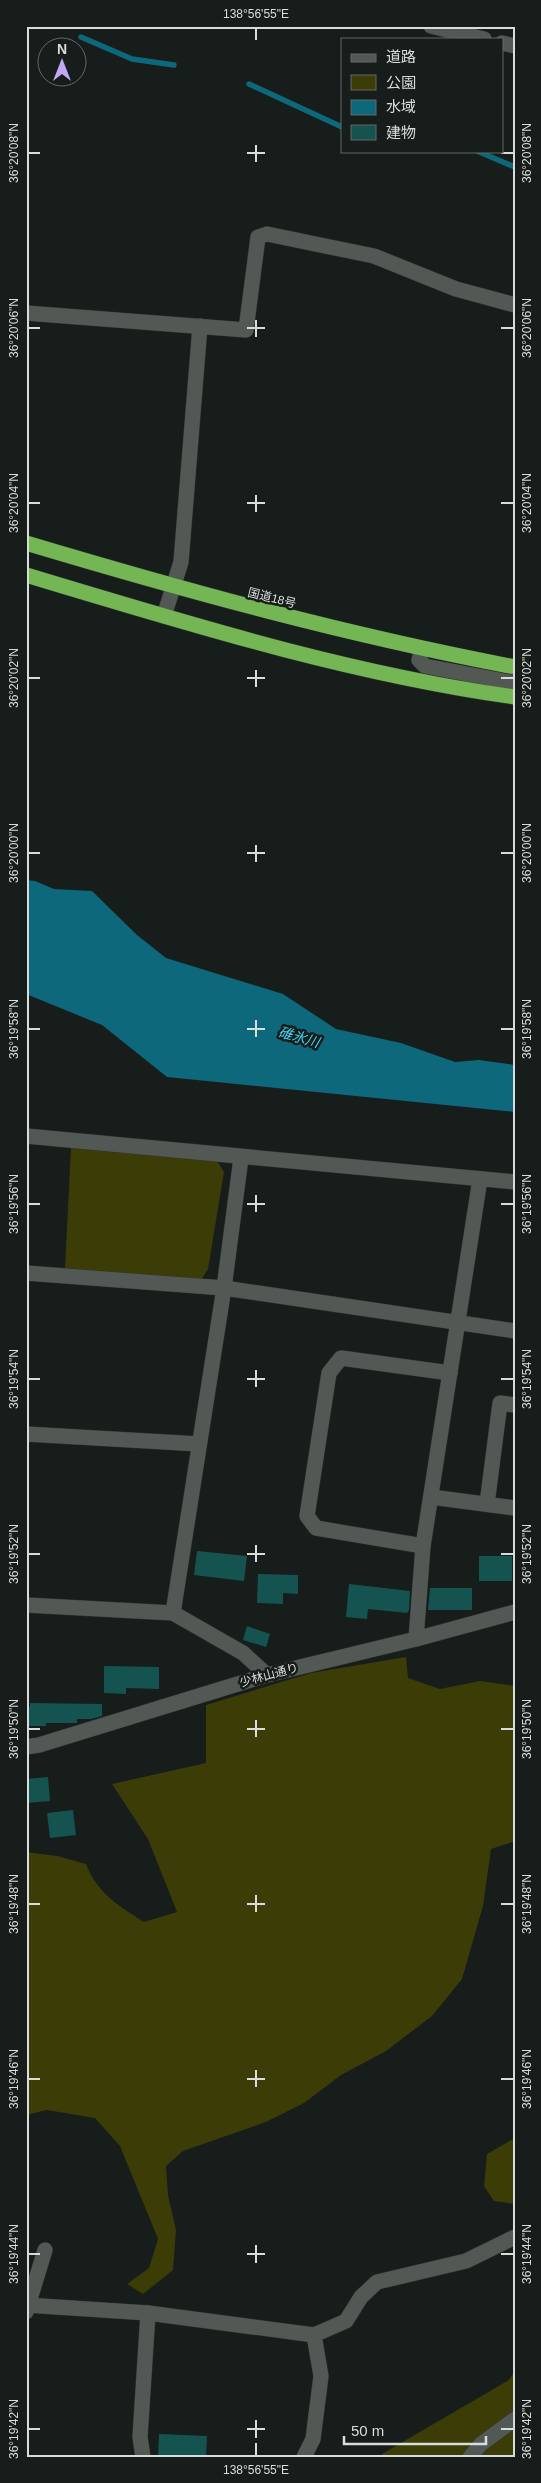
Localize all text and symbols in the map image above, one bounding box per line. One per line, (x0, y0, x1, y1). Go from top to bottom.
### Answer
text: 138°56'55"E (223, 7, 289, 21)
north arrow (38, 38, 88, 88)
legend (341, 38, 504, 152)
text: N (57, 41, 67, 57)
text: 道路 (386, 48, 416, 65)
text: 公園 (386, 74, 416, 91)
text: 水域 (386, 98, 416, 115)
text: 36°20'08"N (7, 123, 21, 183)
text: 36°20'08"N (520, 123, 534, 183)
text: 建物 (386, 124, 416, 141)
text: 36°20'06"N (7, 298, 21, 358)
text: 36°20'06"N (520, 298, 534, 358)
text: 36°20'04"N (7, 473, 21, 533)
text: 36°20'04"N (520, 473, 534, 533)
street label: 国道18号 (246, 585, 298, 611)
text: 36°20'02"N (7, 648, 21, 708)
text: 36°20'02"N (520, 648, 534, 708)
text: 36°20'00"N (7, 823, 21, 883)
text: 36°20'00"N (520, 823, 534, 883)
text: 36°19'58"N (7, 999, 21, 1059)
text: 36°19'58"N (520, 999, 534, 1059)
water label: 碓氷川 (277, 1024, 323, 1051)
text: 36°19'56"N (7, 1174, 21, 1234)
text: 36°19'56"N (520, 1174, 534, 1234)
text: 36°19'54"N (7, 1349, 21, 1409)
text: 36°19'54"N (520, 1349, 534, 1409)
text: 36°19'52"N (7, 1524, 21, 1584)
text: 36°19'52"N (520, 1524, 534, 1584)
street label: 少林山通り (238, 1660, 300, 1690)
text: 36°19'50"N (7, 1699, 21, 1759)
text: 36°19'50"N (520, 1699, 534, 1759)
text: 36°19'48"N (7, 1874, 21, 1934)
text: 36°19'48"N (520, 1874, 534, 1934)
text: 36°19'46"N (7, 2049, 21, 2109)
text: 36°19'46"N (520, 2049, 534, 2109)
text: 36°19'44"N (7, 2224, 21, 2284)
text: 36°19'44"N (520, 2224, 534, 2284)
text: 36°19'42"N (7, 2399, 21, 2459)
text: 36°19'42"N (520, 2399, 534, 2459)
scale bar (344, 2413, 486, 2445)
text: 50 m (351, 2422, 384, 2439)
text: 138°56'55"E (223, 2463, 289, 2477)

